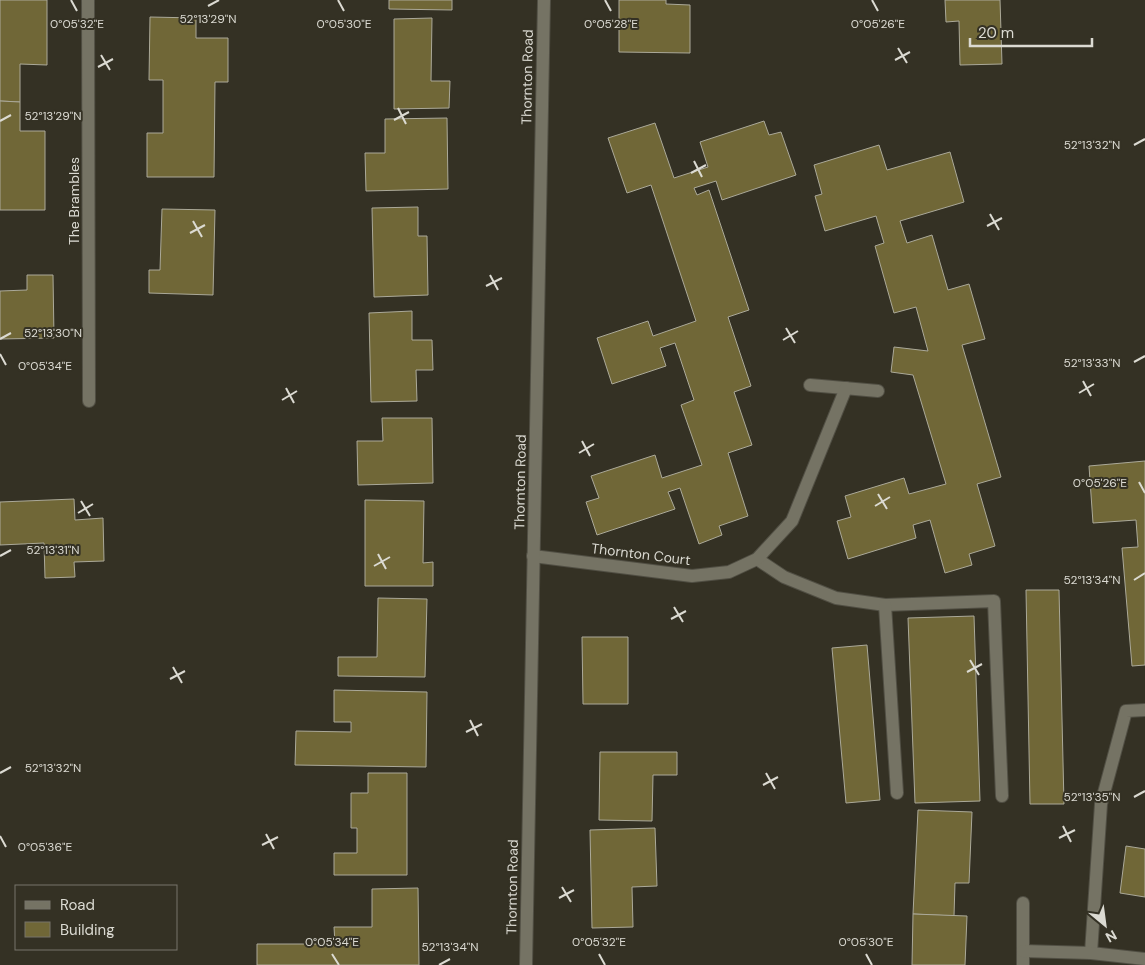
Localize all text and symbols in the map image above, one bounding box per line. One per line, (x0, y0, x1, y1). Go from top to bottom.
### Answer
text: 52°13'29"N (179, 11, 237, 27)
scale bar (970, 15, 1092, 47)
text: 0°05'32"E (50, 16, 104, 32)
text: 0°05'30"E (316, 16, 372, 32)
text: 0°05'28"E (584, 16, 638, 32)
text: 0°05'26"E (851, 16, 905, 32)
text: 20 m (978, 23, 1014, 43)
street label: Thornton Road (517, 29, 537, 125)
text: 52°13'29"N (24, 108, 82, 124)
text: 52°13'32"N (1064, 137, 1120, 153)
street label: The Brambles (65, 157, 83, 245)
text: 52°13'30"N (24, 325, 82, 341)
text: 52°13'33"N (1064, 355, 1120, 371)
text: 0°05'34"E (18, 358, 72, 374)
street label: Thornton Road (510, 434, 530, 530)
text: 0°05'26"E (1073, 475, 1127, 491)
street label: Thornton Court (590, 539, 692, 569)
text: 52°13'31"N (26, 542, 80, 558)
text: 52°13'34"N (1063, 572, 1121, 588)
text: 52°13'32"N (25, 760, 81, 776)
text: 52°13'35"N (1064, 789, 1120, 805)
text: 0°05'36"E (18, 839, 72, 855)
street label: Thornton Road (502, 839, 522, 935)
legend (15, 885, 178, 950)
text: Road (60, 895, 95, 915)
north arrow (1080, 900, 1130, 950)
text: Building (60, 920, 115, 940)
text: N (1102, 926, 1120, 947)
text: 0°05'34"E (305, 934, 359, 950)
text: 0°05'32"E (572, 934, 626, 950)
text: 0°05'30"E (838, 934, 894, 950)
text: 52°13'34"N (421, 939, 479, 955)

